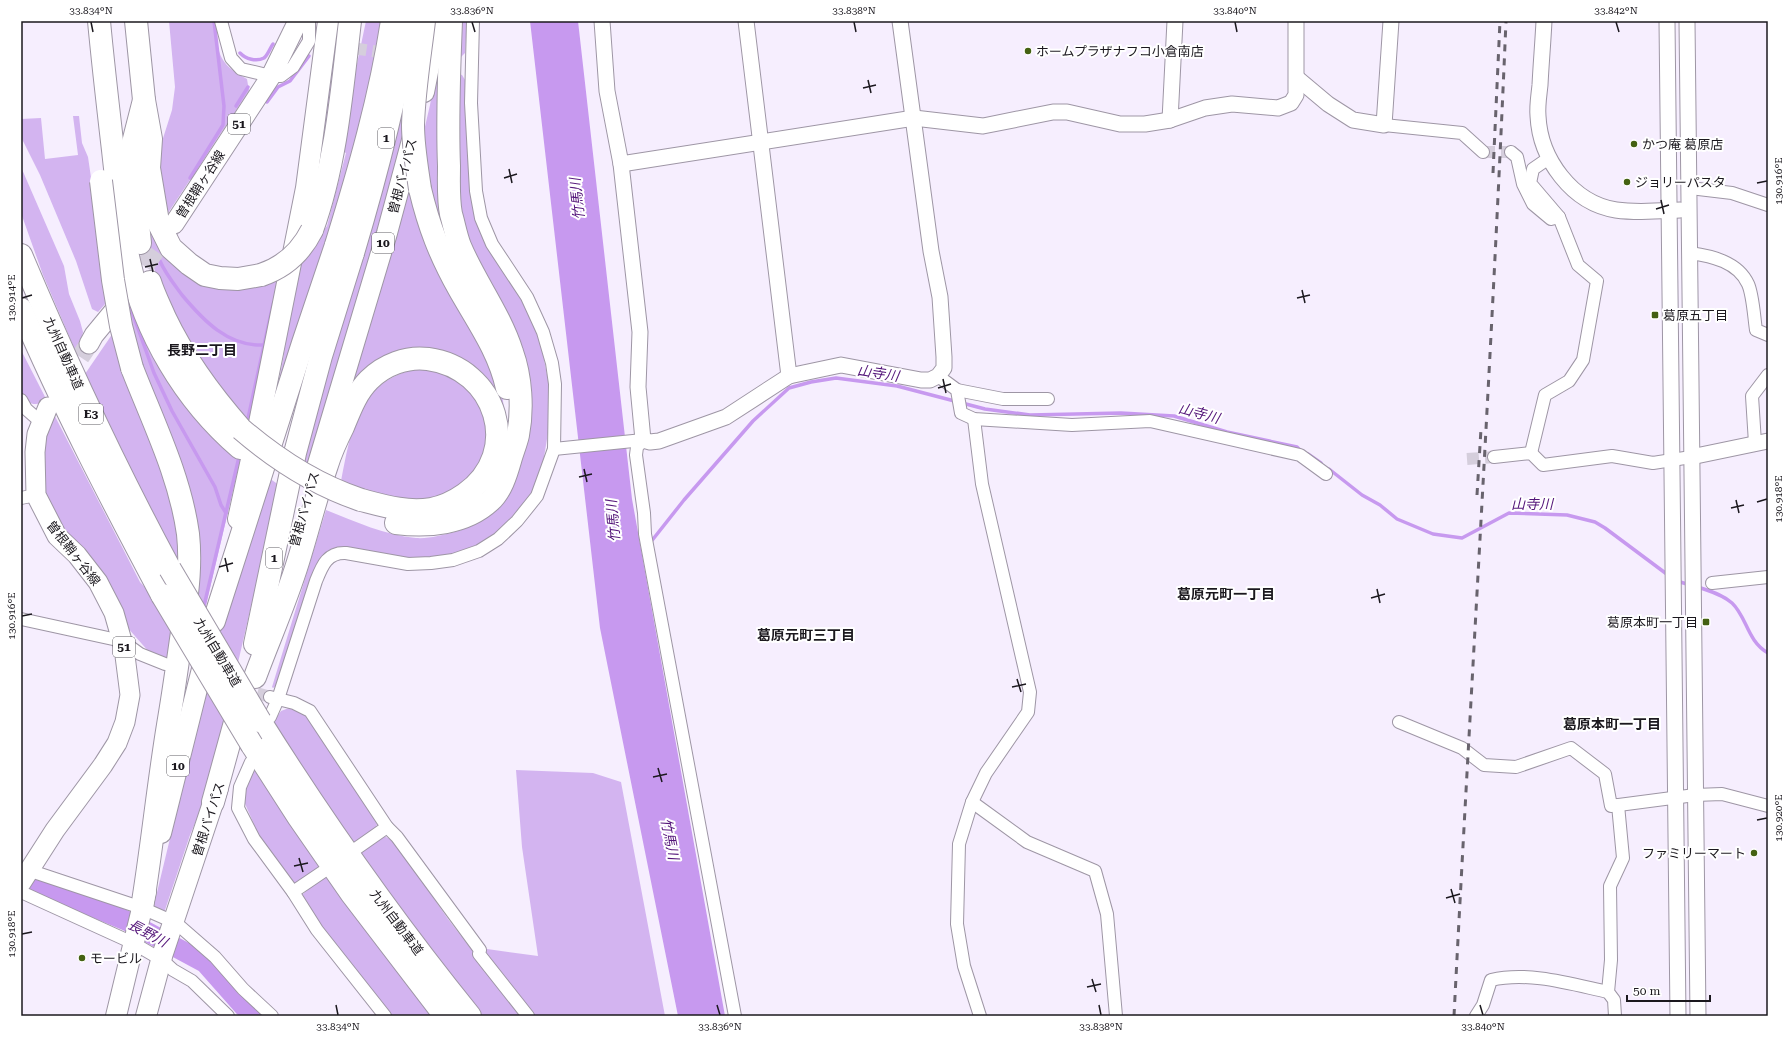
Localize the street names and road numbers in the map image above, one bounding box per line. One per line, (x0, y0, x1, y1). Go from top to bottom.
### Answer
road number: 51 (228, 114, 250, 134)
road number: 1 (378, 128, 394, 148)
street label: 曽根バイパス (385, 137, 420, 216)
street label: 曽根鞘ヶ谷線 (173, 147, 228, 221)
road number: 10 (372, 233, 394, 253)
street label: 九州自動車道 (41, 315, 86, 392)
road number: E3 (79, 404, 103, 424)
street label: 曽根バイパス (287, 470, 322, 549)
street label: 曽根鞘ヶ谷線 (44, 518, 104, 589)
road number: 1 (266, 548, 282, 568)
street label: 九州自動車道 (191, 615, 244, 690)
road number: 51 (113, 637, 135, 657)
road number: 10 (167, 756, 189, 776)
street label: 曽根バイパス (189, 780, 228, 858)
street label: 九州自動車道 (367, 887, 426, 958)

